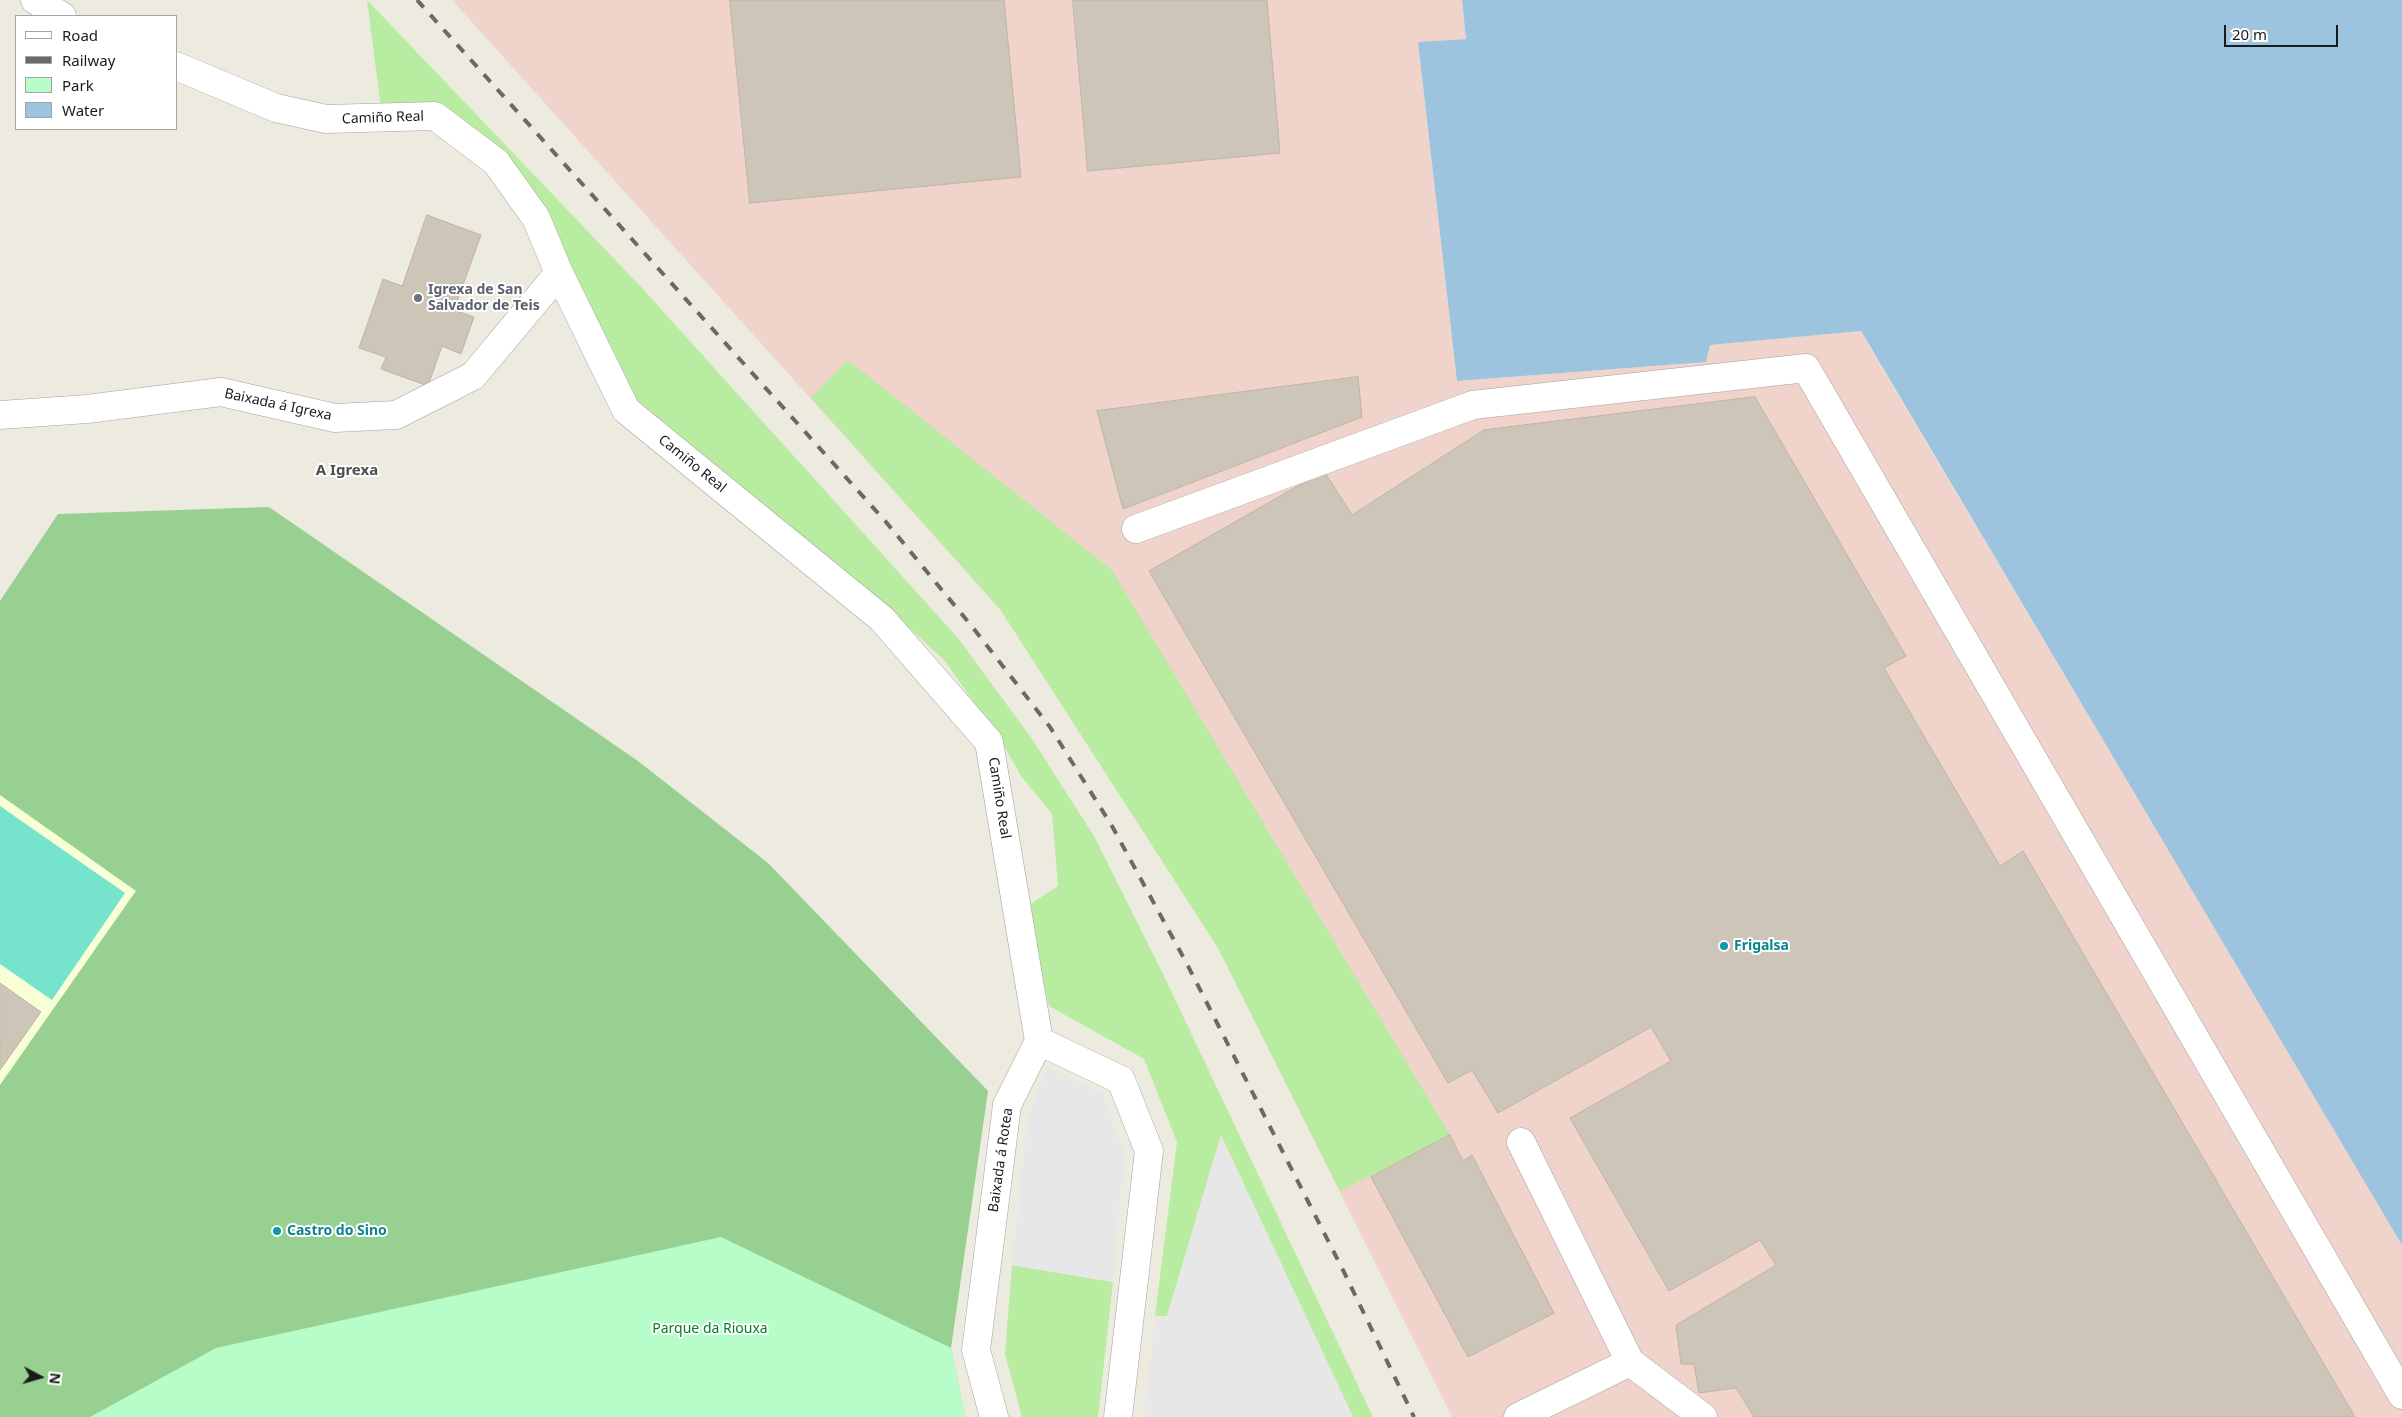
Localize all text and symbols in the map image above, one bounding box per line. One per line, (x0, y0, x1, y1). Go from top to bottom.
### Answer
legend (15, 15, 178, 130)
scale bar (2227, 15, 2341, 47)
text: 20 m (2232, 24, 2267, 44)
text: Road (62, 25, 98, 45)
text: Railway (62, 50, 115, 70)
text: Park (62, 75, 94, 95)
text: Water (62, 100, 104, 120)
street label: Camiño Real (342, 108, 424, 128)
place label: Igrexa de San Salvador de Teis (428, 282, 540, 314)
marker: Igrexa de San Salvador de Teis (412, 292, 424, 304)
street label: Baixada á Igrexa (223, 385, 333, 425)
street label: Camiño Real (655, 432, 729, 496)
district label: A Igrexa (316, 462, 378, 480)
street label: Camiño Real (984, 756, 1014, 840)
place label: Frigalsa (1734, 938, 1789, 954)
marker: Frigalsa (1718, 940, 1730, 952)
street label: Baixada á Rotea (985, 1107, 1017, 1213)
place label: Castro do Sino (287, 1223, 387, 1239)
marker: Castro do Sino (271, 1225, 283, 1237)
park label: Parque da Riouxa (652, 1321, 768, 1337)
north arrow (15, 1352, 65, 1402)
text: N (45, 1372, 65, 1385)

